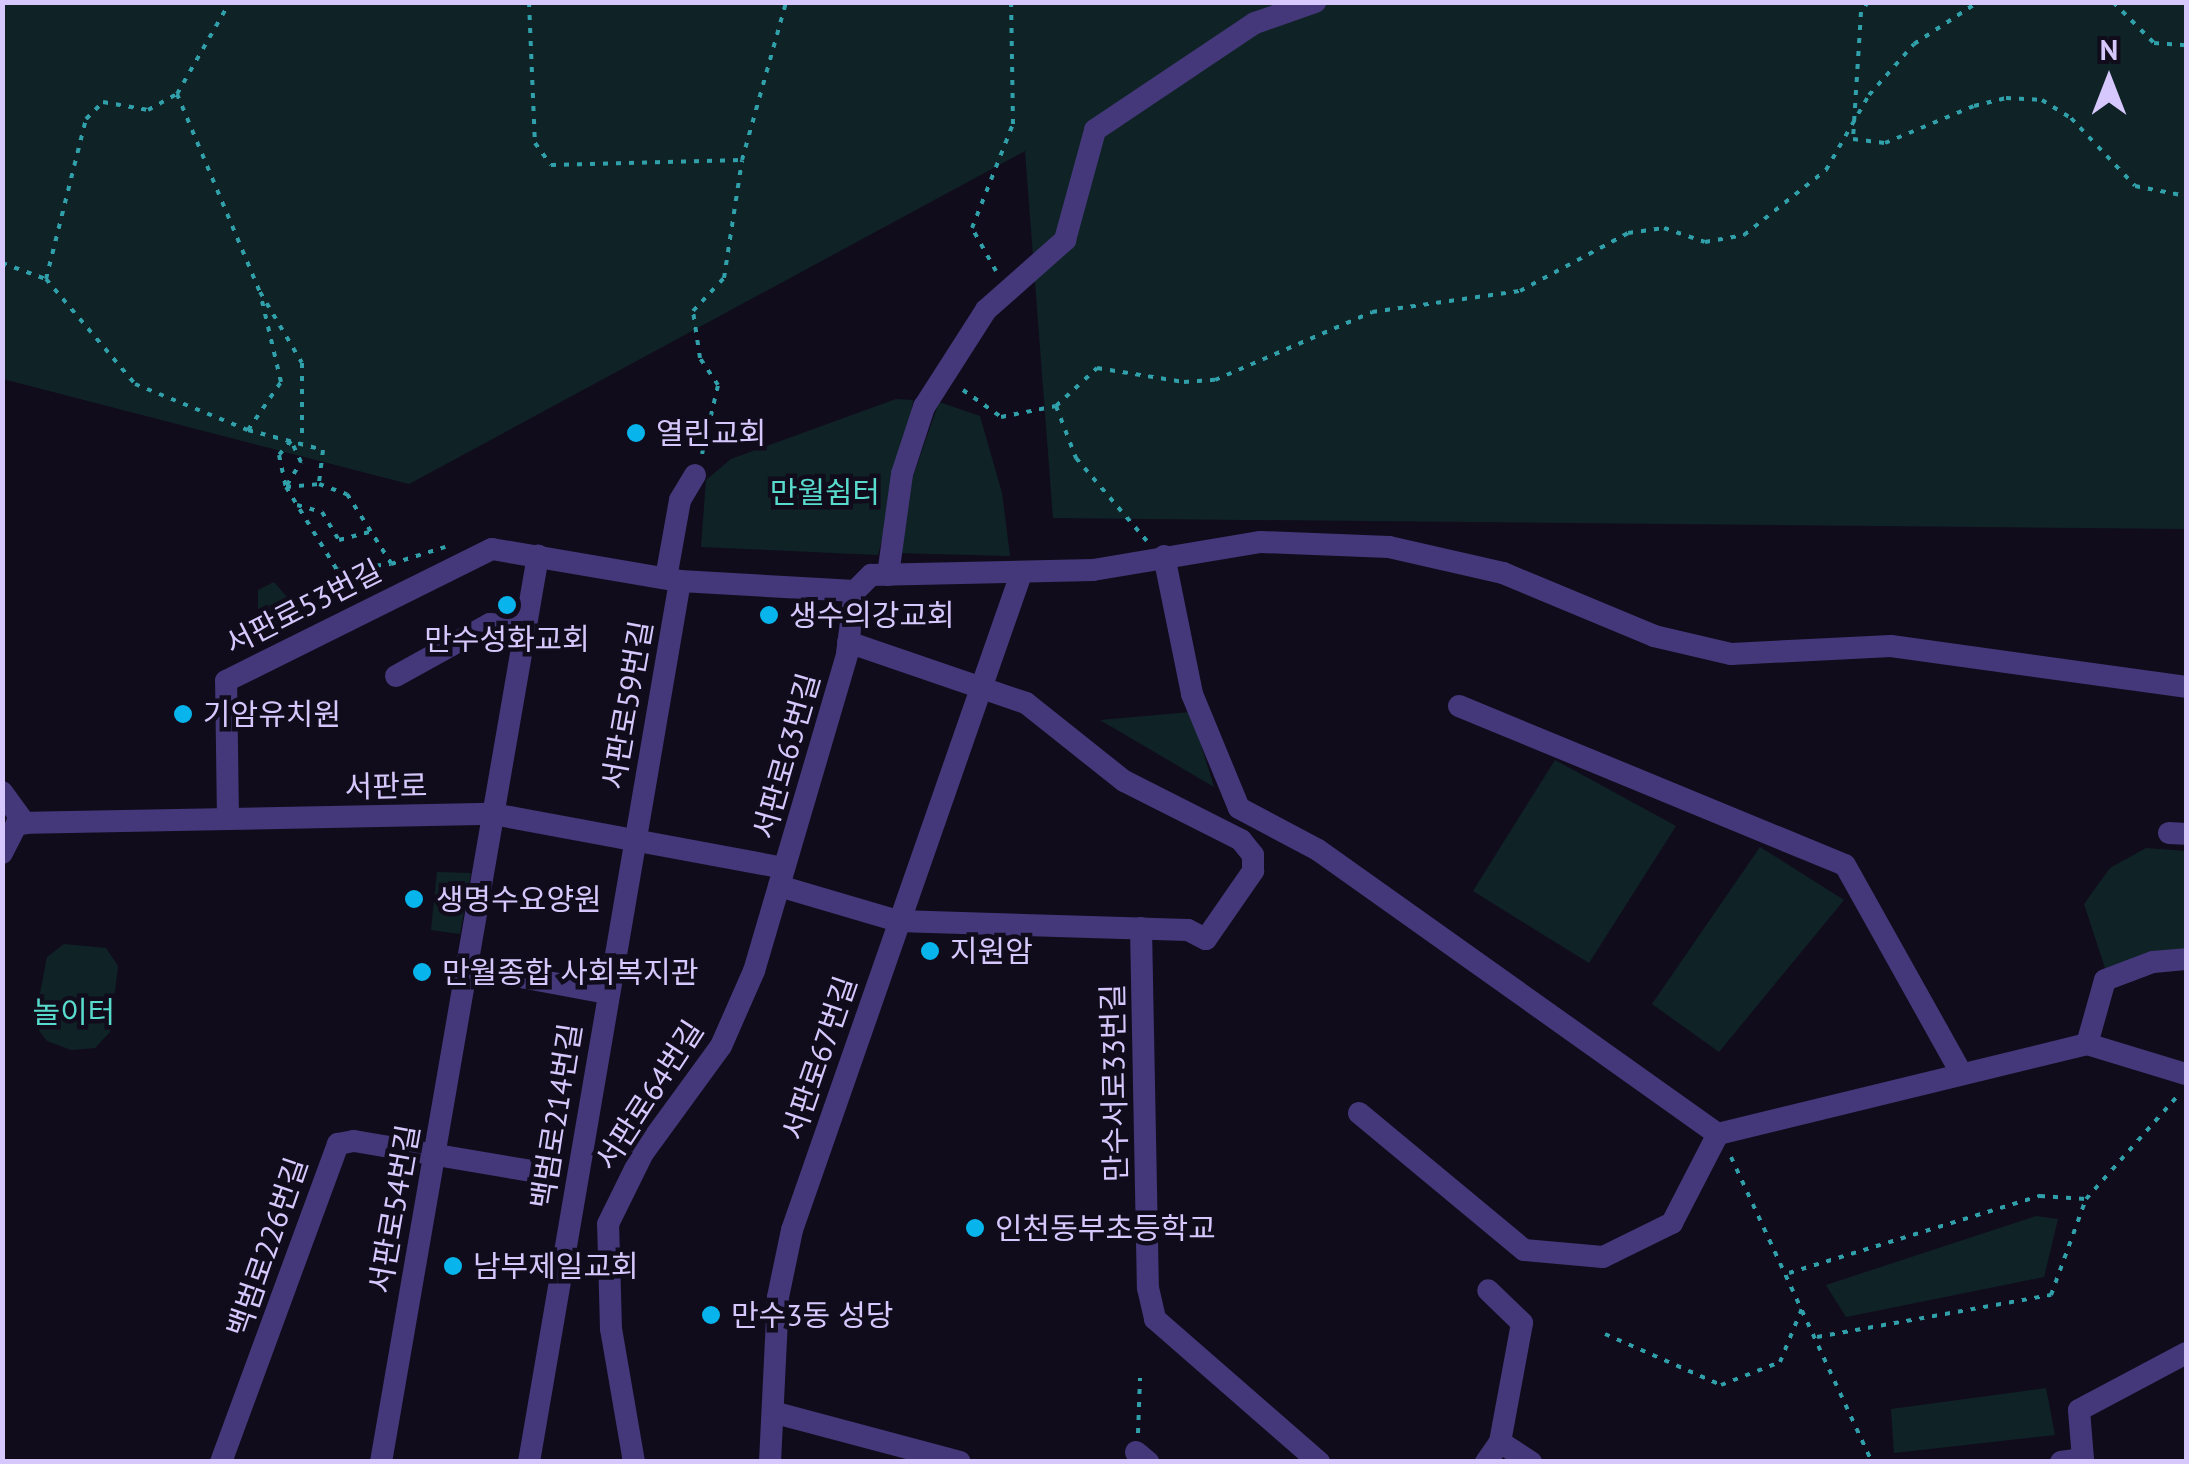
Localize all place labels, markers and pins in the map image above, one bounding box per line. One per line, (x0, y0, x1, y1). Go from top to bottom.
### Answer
place label: 열린교회 (656, 415, 766, 451)
marker: 열린교회 (625, 422, 647, 444)
marker: 만수성화교회 (496, 594, 518, 616)
place label: 생수의강교회 (789, 597, 955, 633)
marker: 생수의강교회 (758, 604, 780, 626)
place label: 만수성화교회 (424, 621, 590, 657)
place label: 기암유치원 (203, 696, 341, 732)
marker: 기암유치원 (172, 703, 194, 725)
place label: 생명수요양원 (436, 881, 602, 917)
marker: 생명수요양원 (401, 886, 427, 912)
place label: 지원암 (950, 933, 1033, 969)
marker: 지원암 (919, 940, 941, 962)
place label: 만월종합 사회복지관 (442, 954, 698, 990)
marker: 만월종합 사회복지관 (411, 961, 433, 983)
place label: 인천동부초등학교 (995, 1210, 1216, 1246)
marker: 인천동부초등학교 (964, 1217, 986, 1239)
place label: 남부제일교회 (473, 1248, 639, 1284)
marker: 남부제일교회 (442, 1255, 464, 1277)
place label: 만수3동 성당 (731, 1297, 893, 1333)
marker: 만수3동 성당 (700, 1304, 722, 1326)

